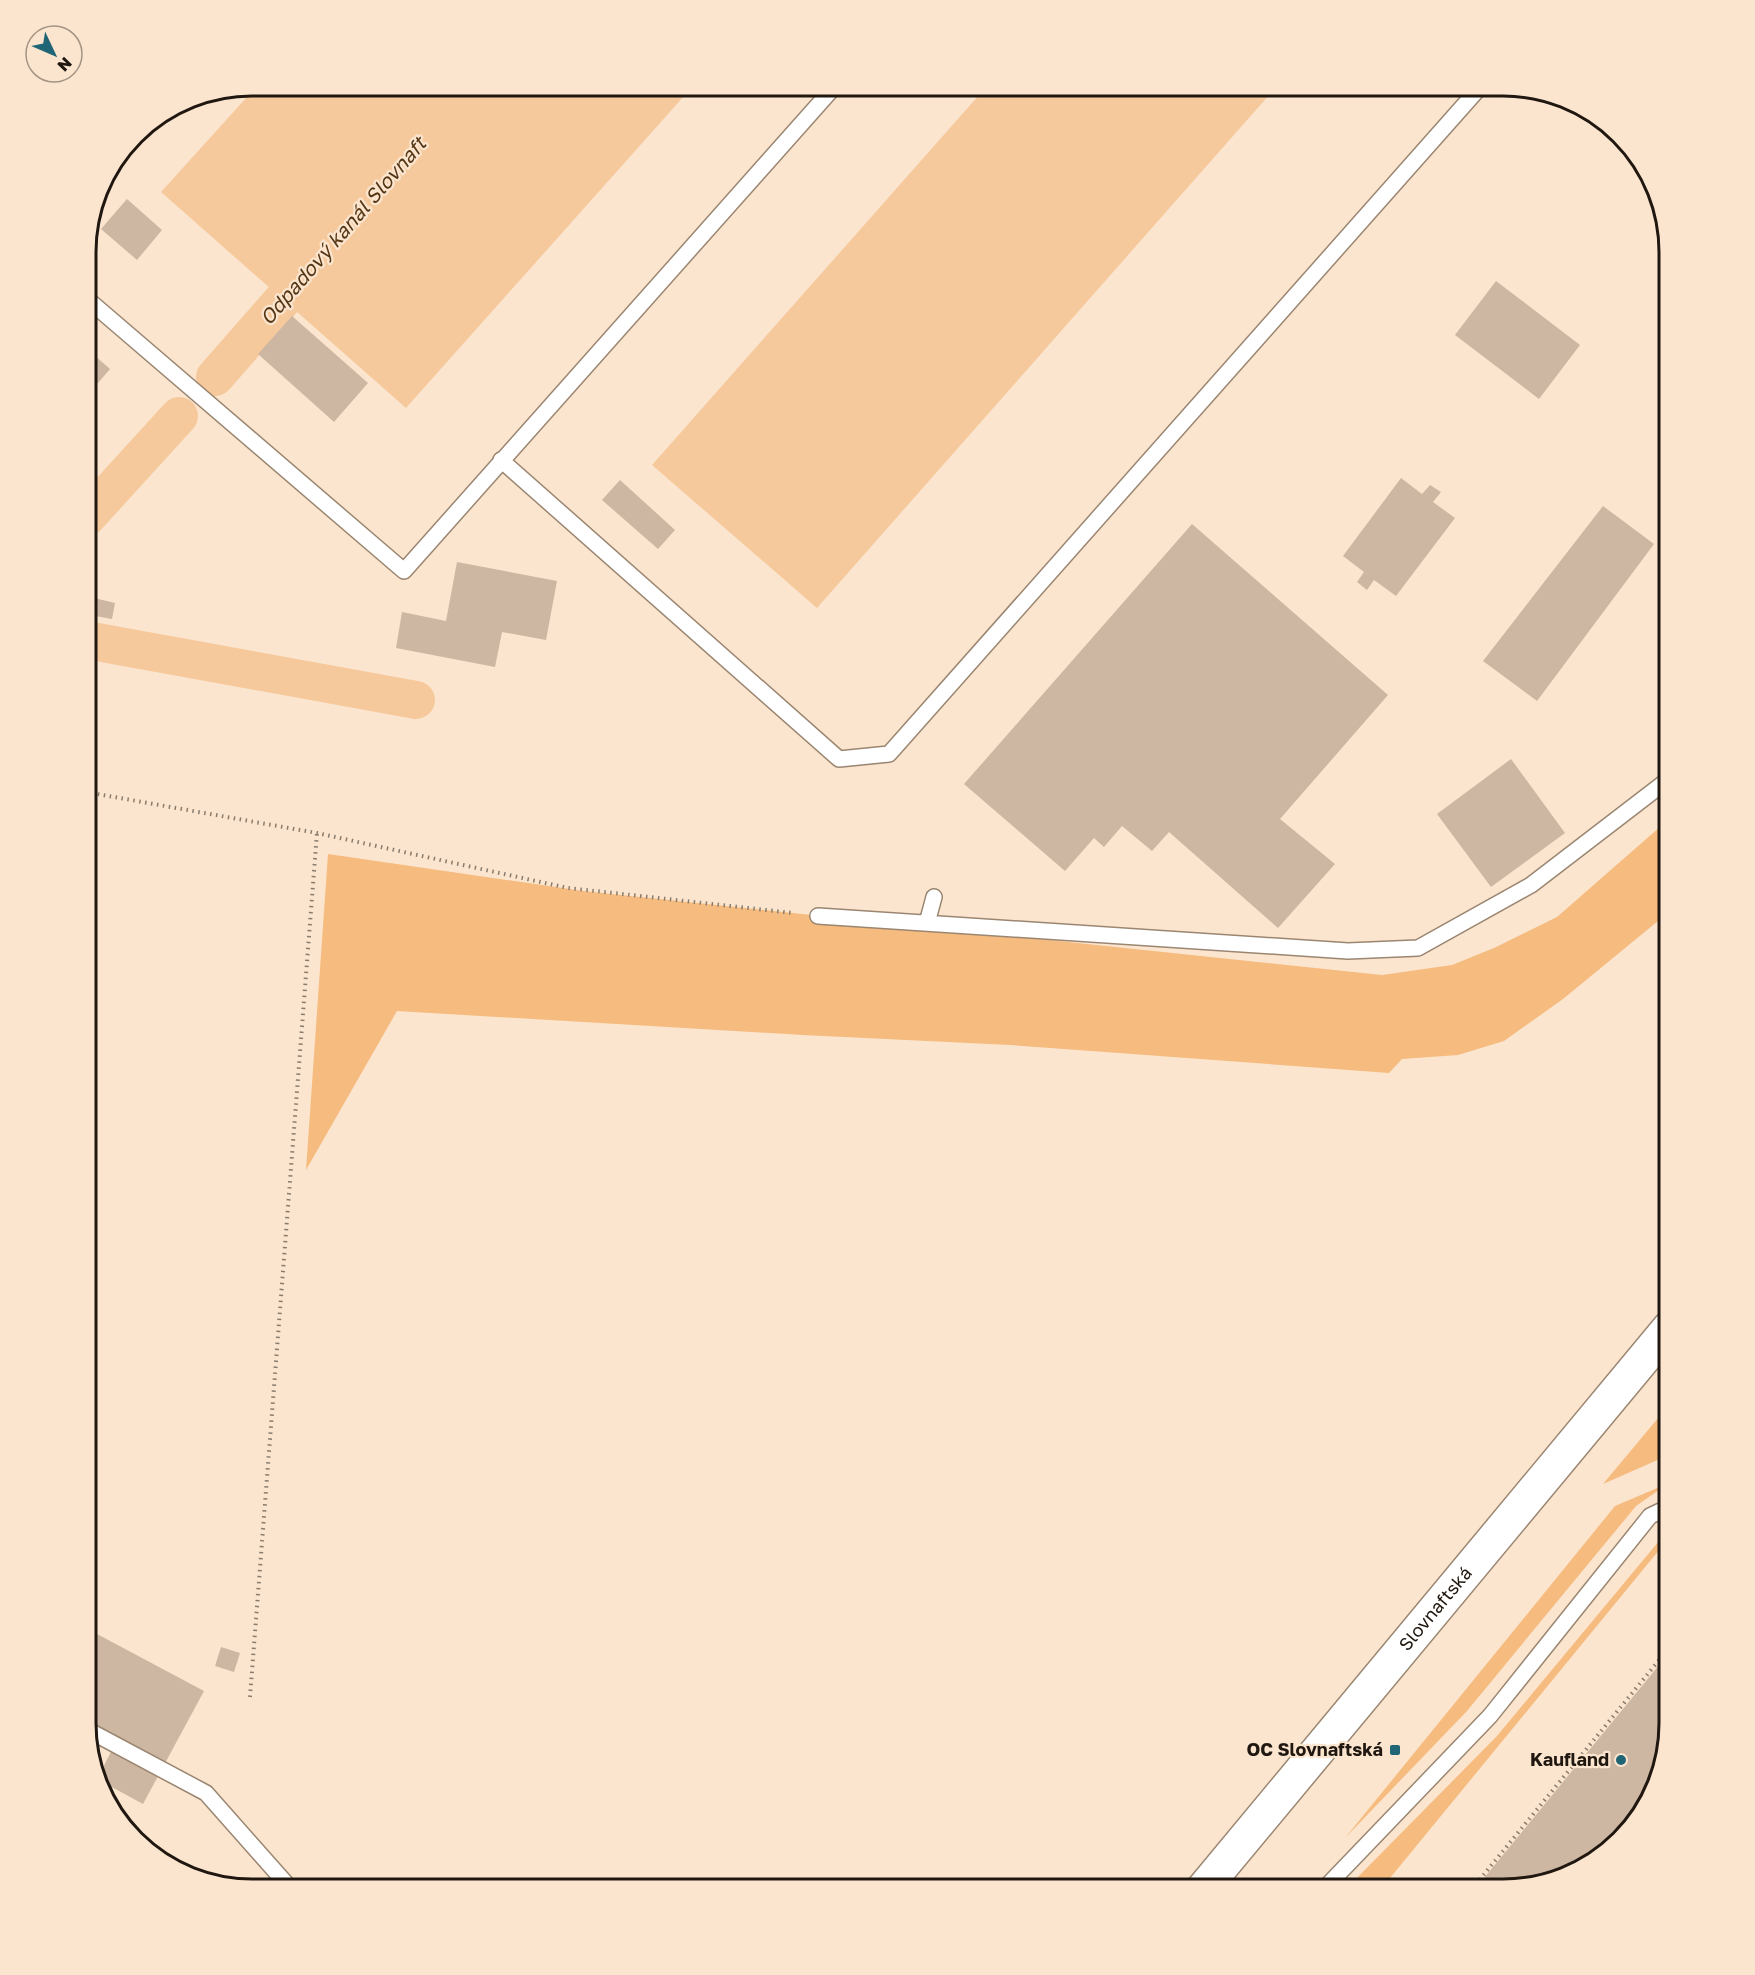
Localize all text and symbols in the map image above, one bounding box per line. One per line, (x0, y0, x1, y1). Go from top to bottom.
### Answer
north arrow (24, 24, 84, 84)
text: N (53, 53, 76, 76)
water label: Odpadový kanál Slovnaft (254, 130, 432, 330)
street label: Slovnaftská (1394, 1562, 1476, 1655)
place label: OC Slovnaftská (1246, 1738, 1383, 1760)
marker: OC Slovnaftská (1388, 1743, 1402, 1757)
place label: Kaufland (1530, 1748, 1609, 1770)
marker: Kaufland (1614, 1753, 1628, 1767)

